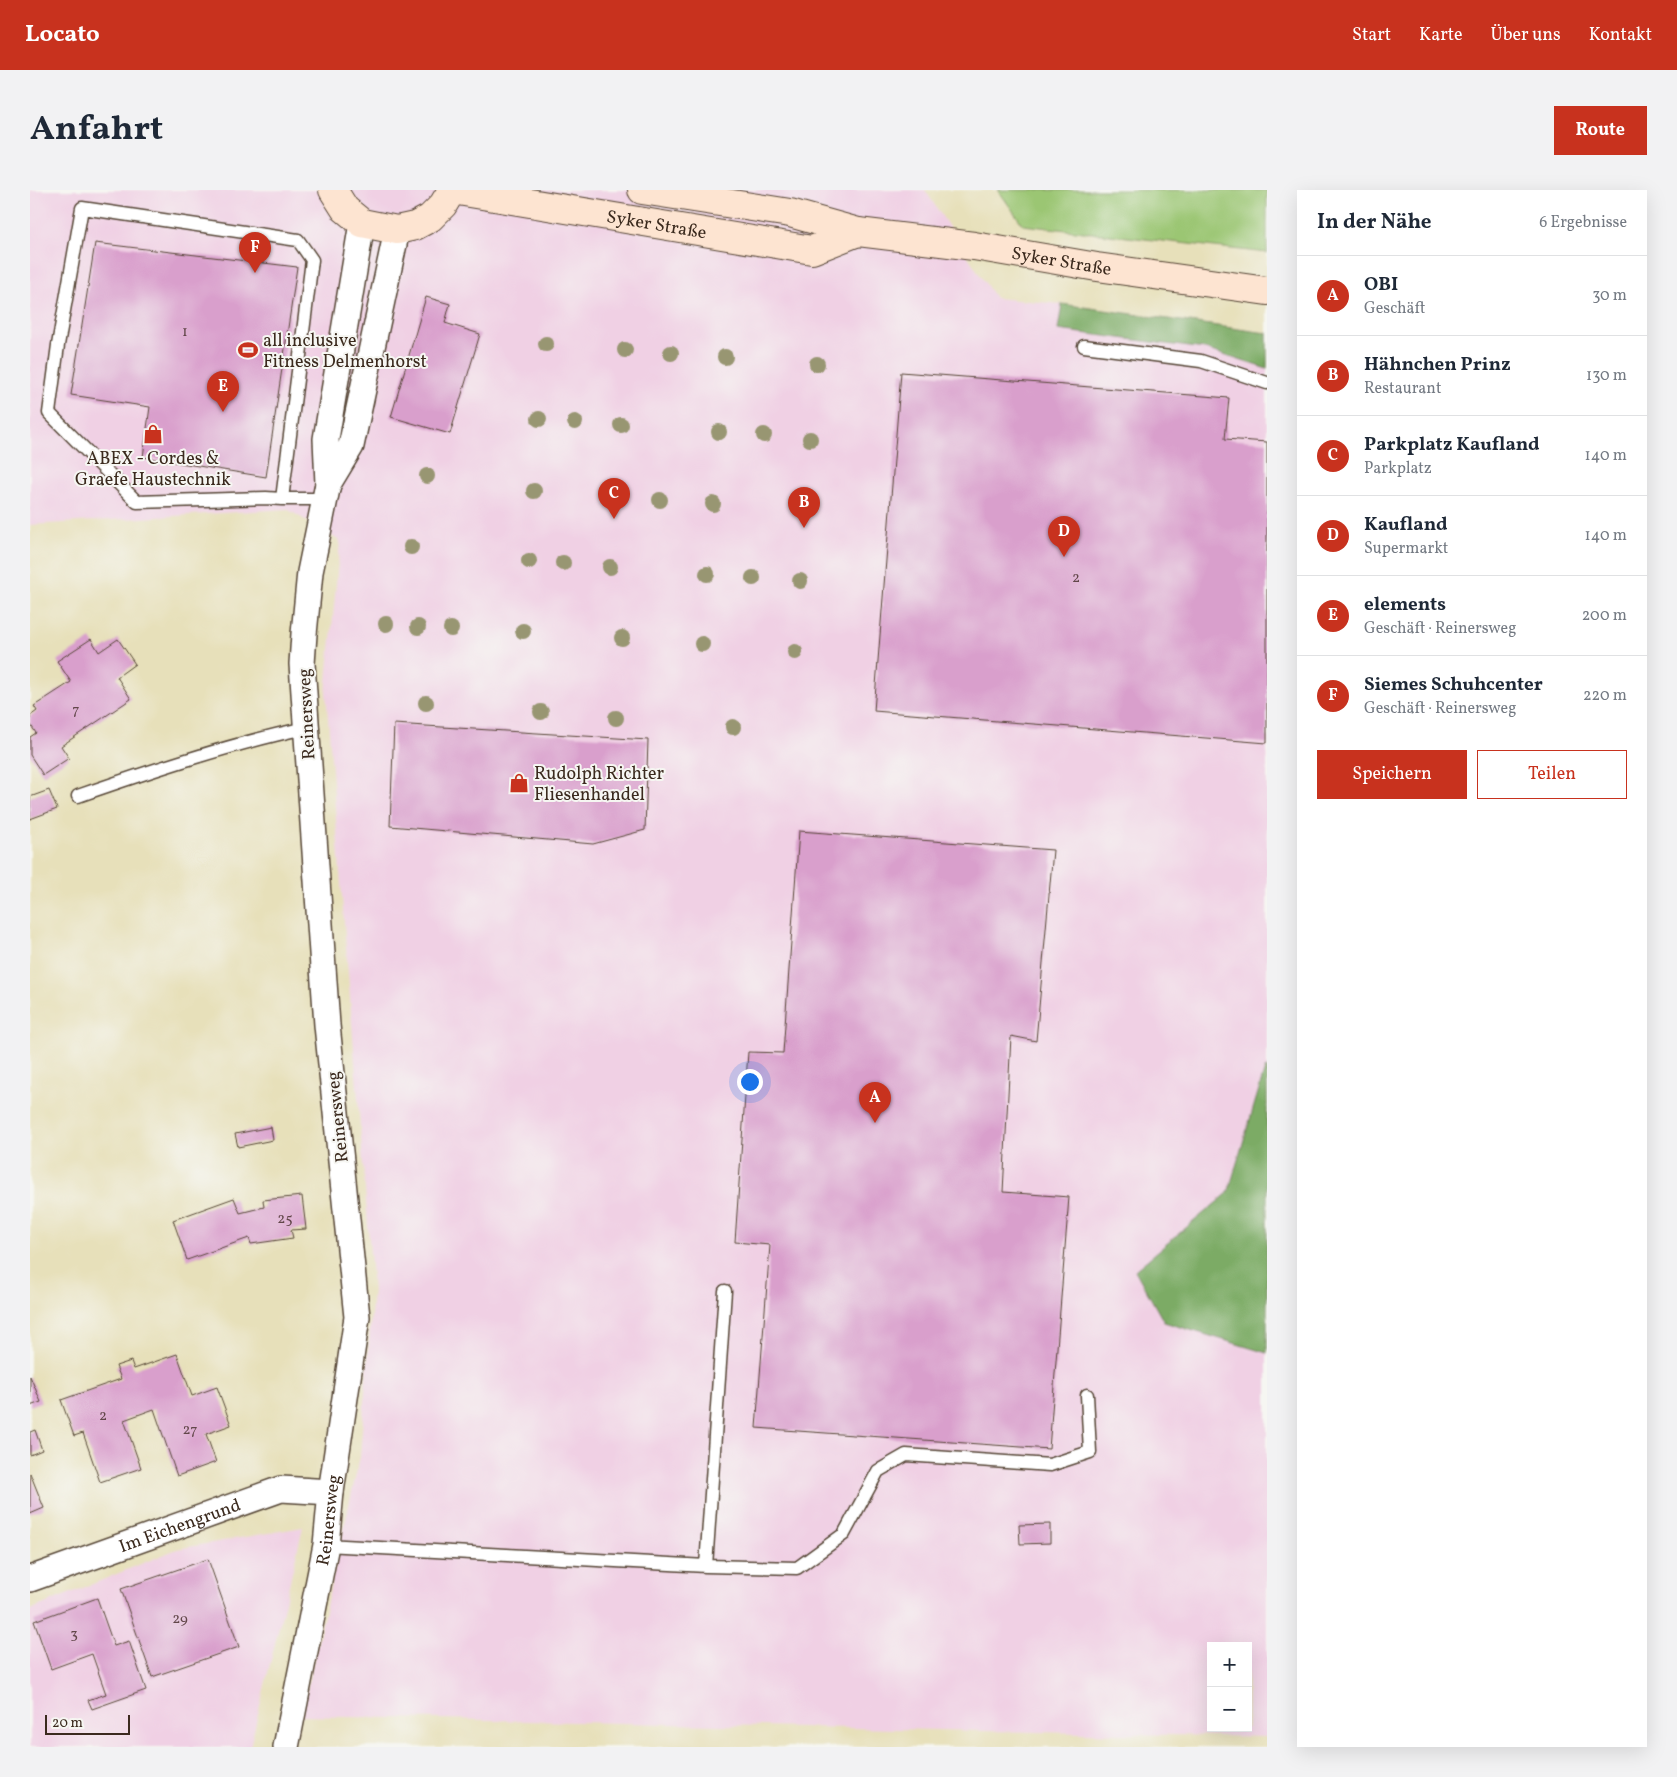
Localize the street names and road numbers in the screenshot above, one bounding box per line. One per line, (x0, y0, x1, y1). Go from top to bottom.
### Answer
street label: Syker Straße (605, 205, 708, 246)
street label: Syker Straße (1009, 242, 1113, 283)
street label: Reinersweg (293, 668, 322, 760)
street label: Reinersweg (321, 1070, 356, 1164)
street label: Reinersweg (311, 1473, 347, 1568)
street label: Im Eichengrund (116, 1493, 244, 1560)

